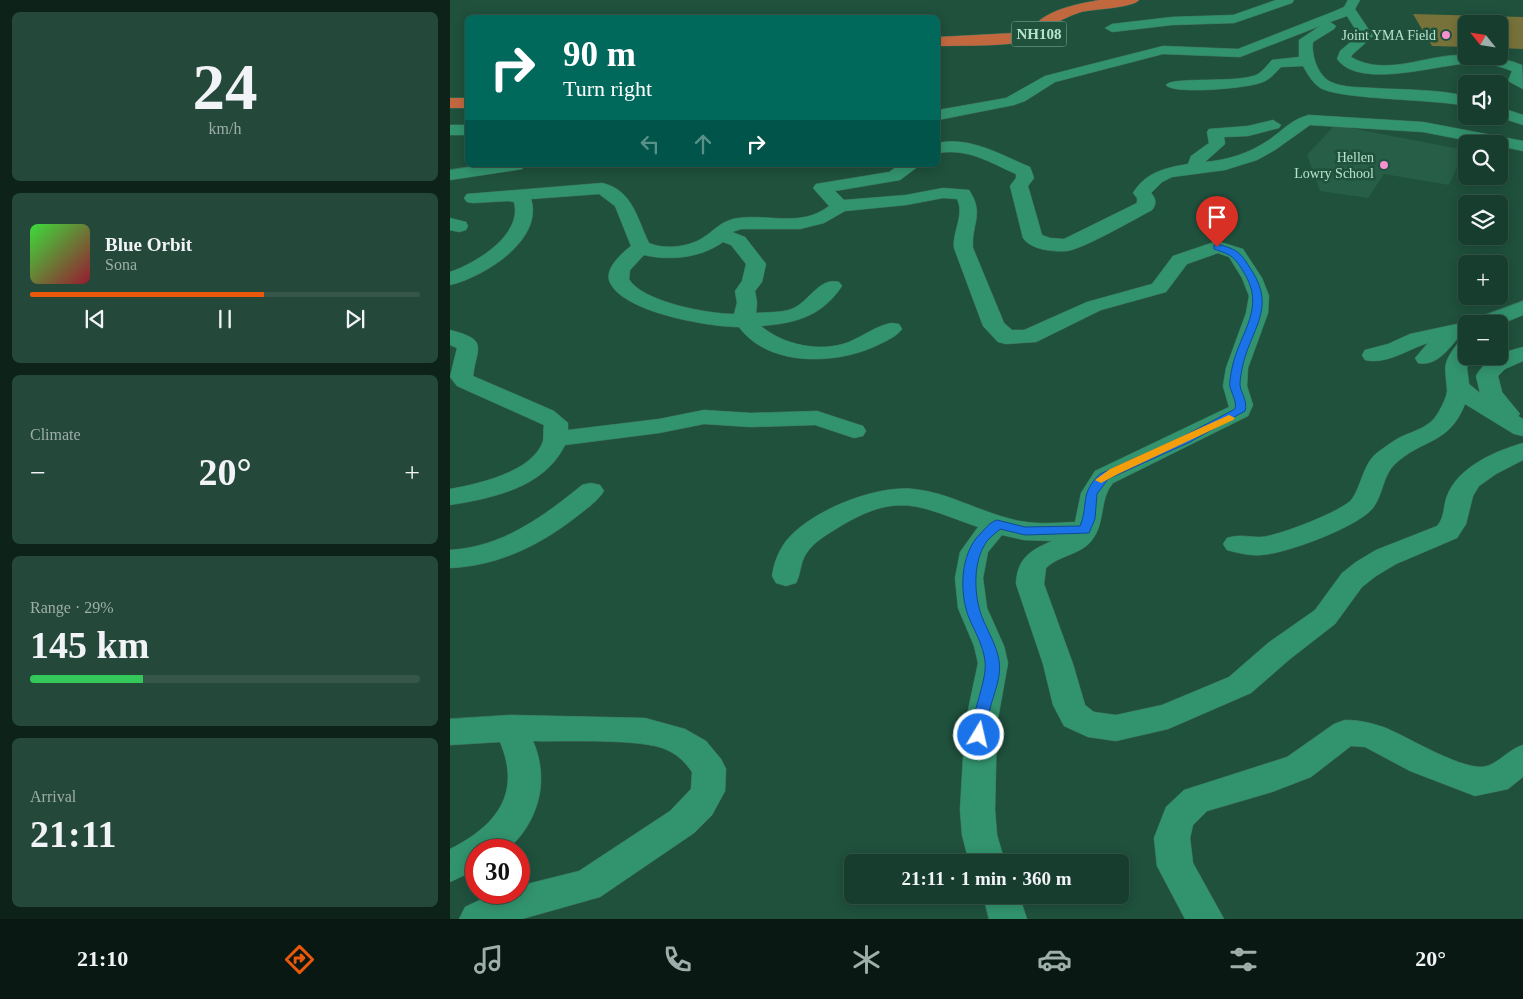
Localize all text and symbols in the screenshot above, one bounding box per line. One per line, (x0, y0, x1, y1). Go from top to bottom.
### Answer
north arrow (1458, 15, 1508, 65)
map controls (1458, 15, 1508, 365)
road number: NH108 (1012, 22, 1066, 46)
place label: Joint YMA Field (1342, 28, 1436, 43)
marker: Joint YMA Field (1440, 29, 1452, 41)
icon: right (480, 35, 545, 100)
text: 90 m (563, 35, 636, 74)
text: 24 (193, 51, 258, 123)
button: sound (1458, 75, 1508, 125)
text: Turn right (563, 76, 652, 101)
text: km/h (209, 120, 241, 137)
icon: left (636, 130, 664, 158)
icon: ahead (689, 130, 717, 158)
icon: right (742, 130, 770, 158)
button: search (1458, 135, 1508, 185)
place label: Hellen Lowry School (1294, 150, 1374, 181)
marker: Hellen Lowry School (1378, 159, 1390, 171)
button: layers (1458, 195, 1508, 245)
pin (1196, 196, 1238, 247)
icon: arrive (1203, 203, 1231, 231)
text: Blue Orbit (105, 234, 192, 255)
button: + (1458, 255, 1508, 305)
text: Sona (105, 256, 137, 273)
icon: previous (81, 305, 109, 333)
icon: pause (211, 305, 239, 333)
icon: next (341, 305, 369, 333)
button: − (1458, 315, 1508, 365)
text: Climate (30, 426, 81, 443)
text: 20° (198, 451, 252, 493)
text: − (30, 457, 46, 488)
text: + (404, 457, 420, 488)
text: Range · 29% (30, 599, 114, 616)
text: 145 km (30, 624, 149, 666)
position arrow (952, 708, 1004, 760)
text: Arrival (30, 788, 76, 805)
text: 21:11 (30, 813, 117, 855)
speed limit sign: 30 (465, 839, 530, 904)
text: 21:11 · 1 min · 360 m (902, 868, 1071, 889)
icon: directions (282, 942, 317, 977)
icon: music (471, 942, 506, 977)
icon: phone (660, 942, 695, 977)
icon: climate (849, 942, 884, 977)
icon: car (1037, 942, 1072, 977)
icon: filters (1226, 942, 1261, 977)
text: 21:10 (77, 946, 128, 971)
text: 20° (1415, 946, 1446, 971)

